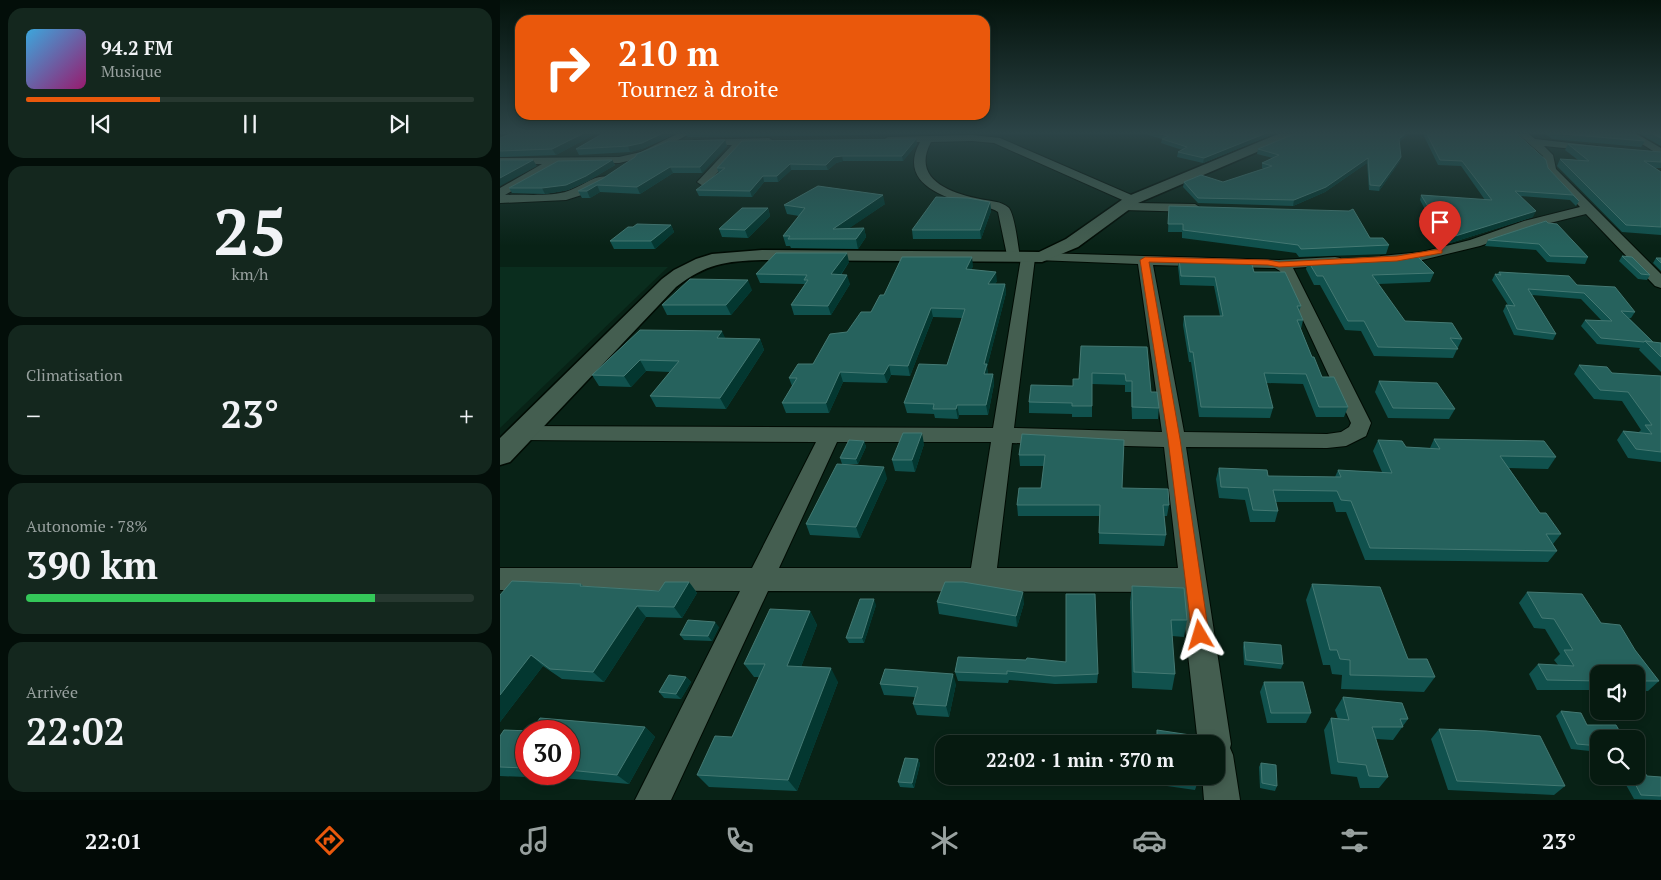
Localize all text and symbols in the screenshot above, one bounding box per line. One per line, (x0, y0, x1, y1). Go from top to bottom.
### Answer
text: 210 m (618, 30, 719, 76)
text: 94.2 FM (101, 35, 173, 60)
icon: right (535, 35, 600, 100)
text: Musique (101, 60, 162, 82)
text: Tournez à droite (618, 74, 779, 103)
icon: previous (87, 110, 115, 138)
icon: pause (236, 110, 264, 138)
icon: next (385, 110, 413, 138)
text: 25 (213, 187, 287, 274)
pin (1419, 201, 1461, 252)
icon: arrive (1426, 208, 1454, 236)
text: km/h (232, 263, 268, 285)
text: Climatisation (26, 364, 123, 386)
text: 23° (221, 389, 279, 439)
text: − (26, 397, 41, 434)
text: + (459, 397, 474, 434)
text: Autonomie · 78% (26, 515, 148, 537)
text: 390 km (26, 540, 158, 590)
position arrow (1173, 608, 1225, 660)
map controls (1590, 665, 1645, 785)
button: sound (1590, 665, 1645, 720)
text: Arrivée (26, 681, 78, 703)
text: 22:02 (26, 706, 125, 756)
speed limit sign: 30 (515, 720, 580, 785)
button: search (1590, 730, 1645, 785)
text: 22:02 · 1 min · 370 m (986, 747, 1174, 772)
icon: directions (312, 823, 347, 858)
icon: music (517, 823, 552, 858)
icon: phone (722, 823, 757, 858)
icon: climate (927, 823, 962, 858)
icon: car (1132, 823, 1167, 858)
icon: filters (1337, 823, 1372, 858)
text: 22:01 (85, 826, 142, 855)
text: 23° (1542, 826, 1576, 855)

